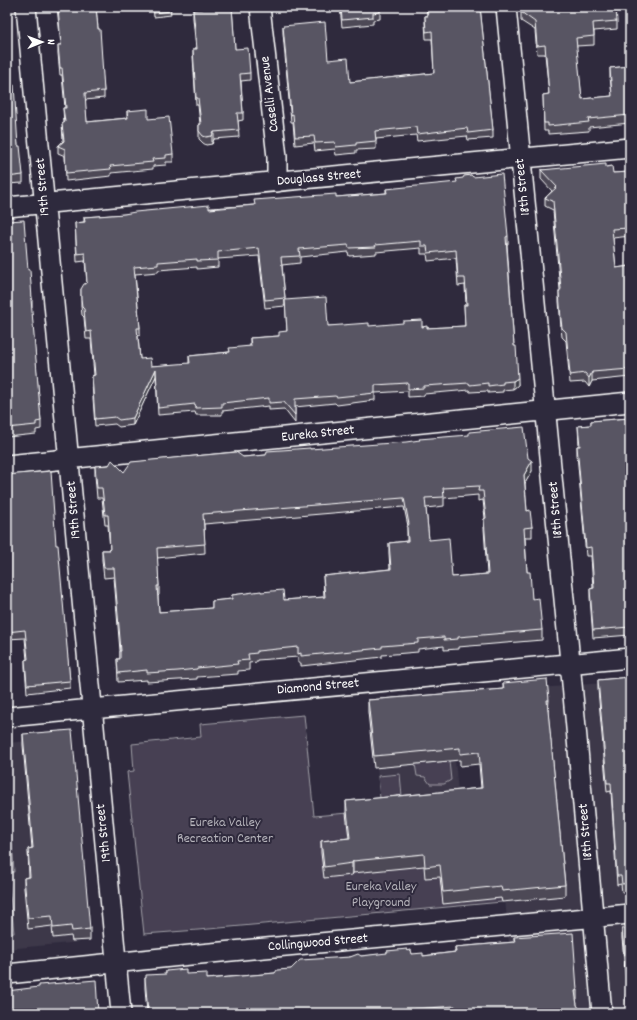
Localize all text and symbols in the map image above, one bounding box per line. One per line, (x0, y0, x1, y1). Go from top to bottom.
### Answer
north arrow (22, 22, 62, 62)
text: N (42, 39, 58, 45)
street label: Caselli Avenue (255, 55, 285, 133)
street label: 19th Street (30, 157, 56, 217)
street label: 18th Street (510, 157, 536, 217)
street label: Douglass Street (276, 164, 362, 192)
street label: Eureka Street (281, 420, 355, 448)
street label: 19th Street (61, 480, 87, 540)
street label: 18th Street (544, 480, 568, 540)
street label: Diamond Street (276, 673, 360, 701)
street label: 18th Street (574, 802, 598, 862)
street label: 19th Street (91, 803, 117, 863)
park label: Eureka Valley Recreation Center (177, 813, 274, 849)
park label: Eureka Valley Playground (345, 877, 417, 913)
street label: Collingwood Street (267, 929, 369, 957)

